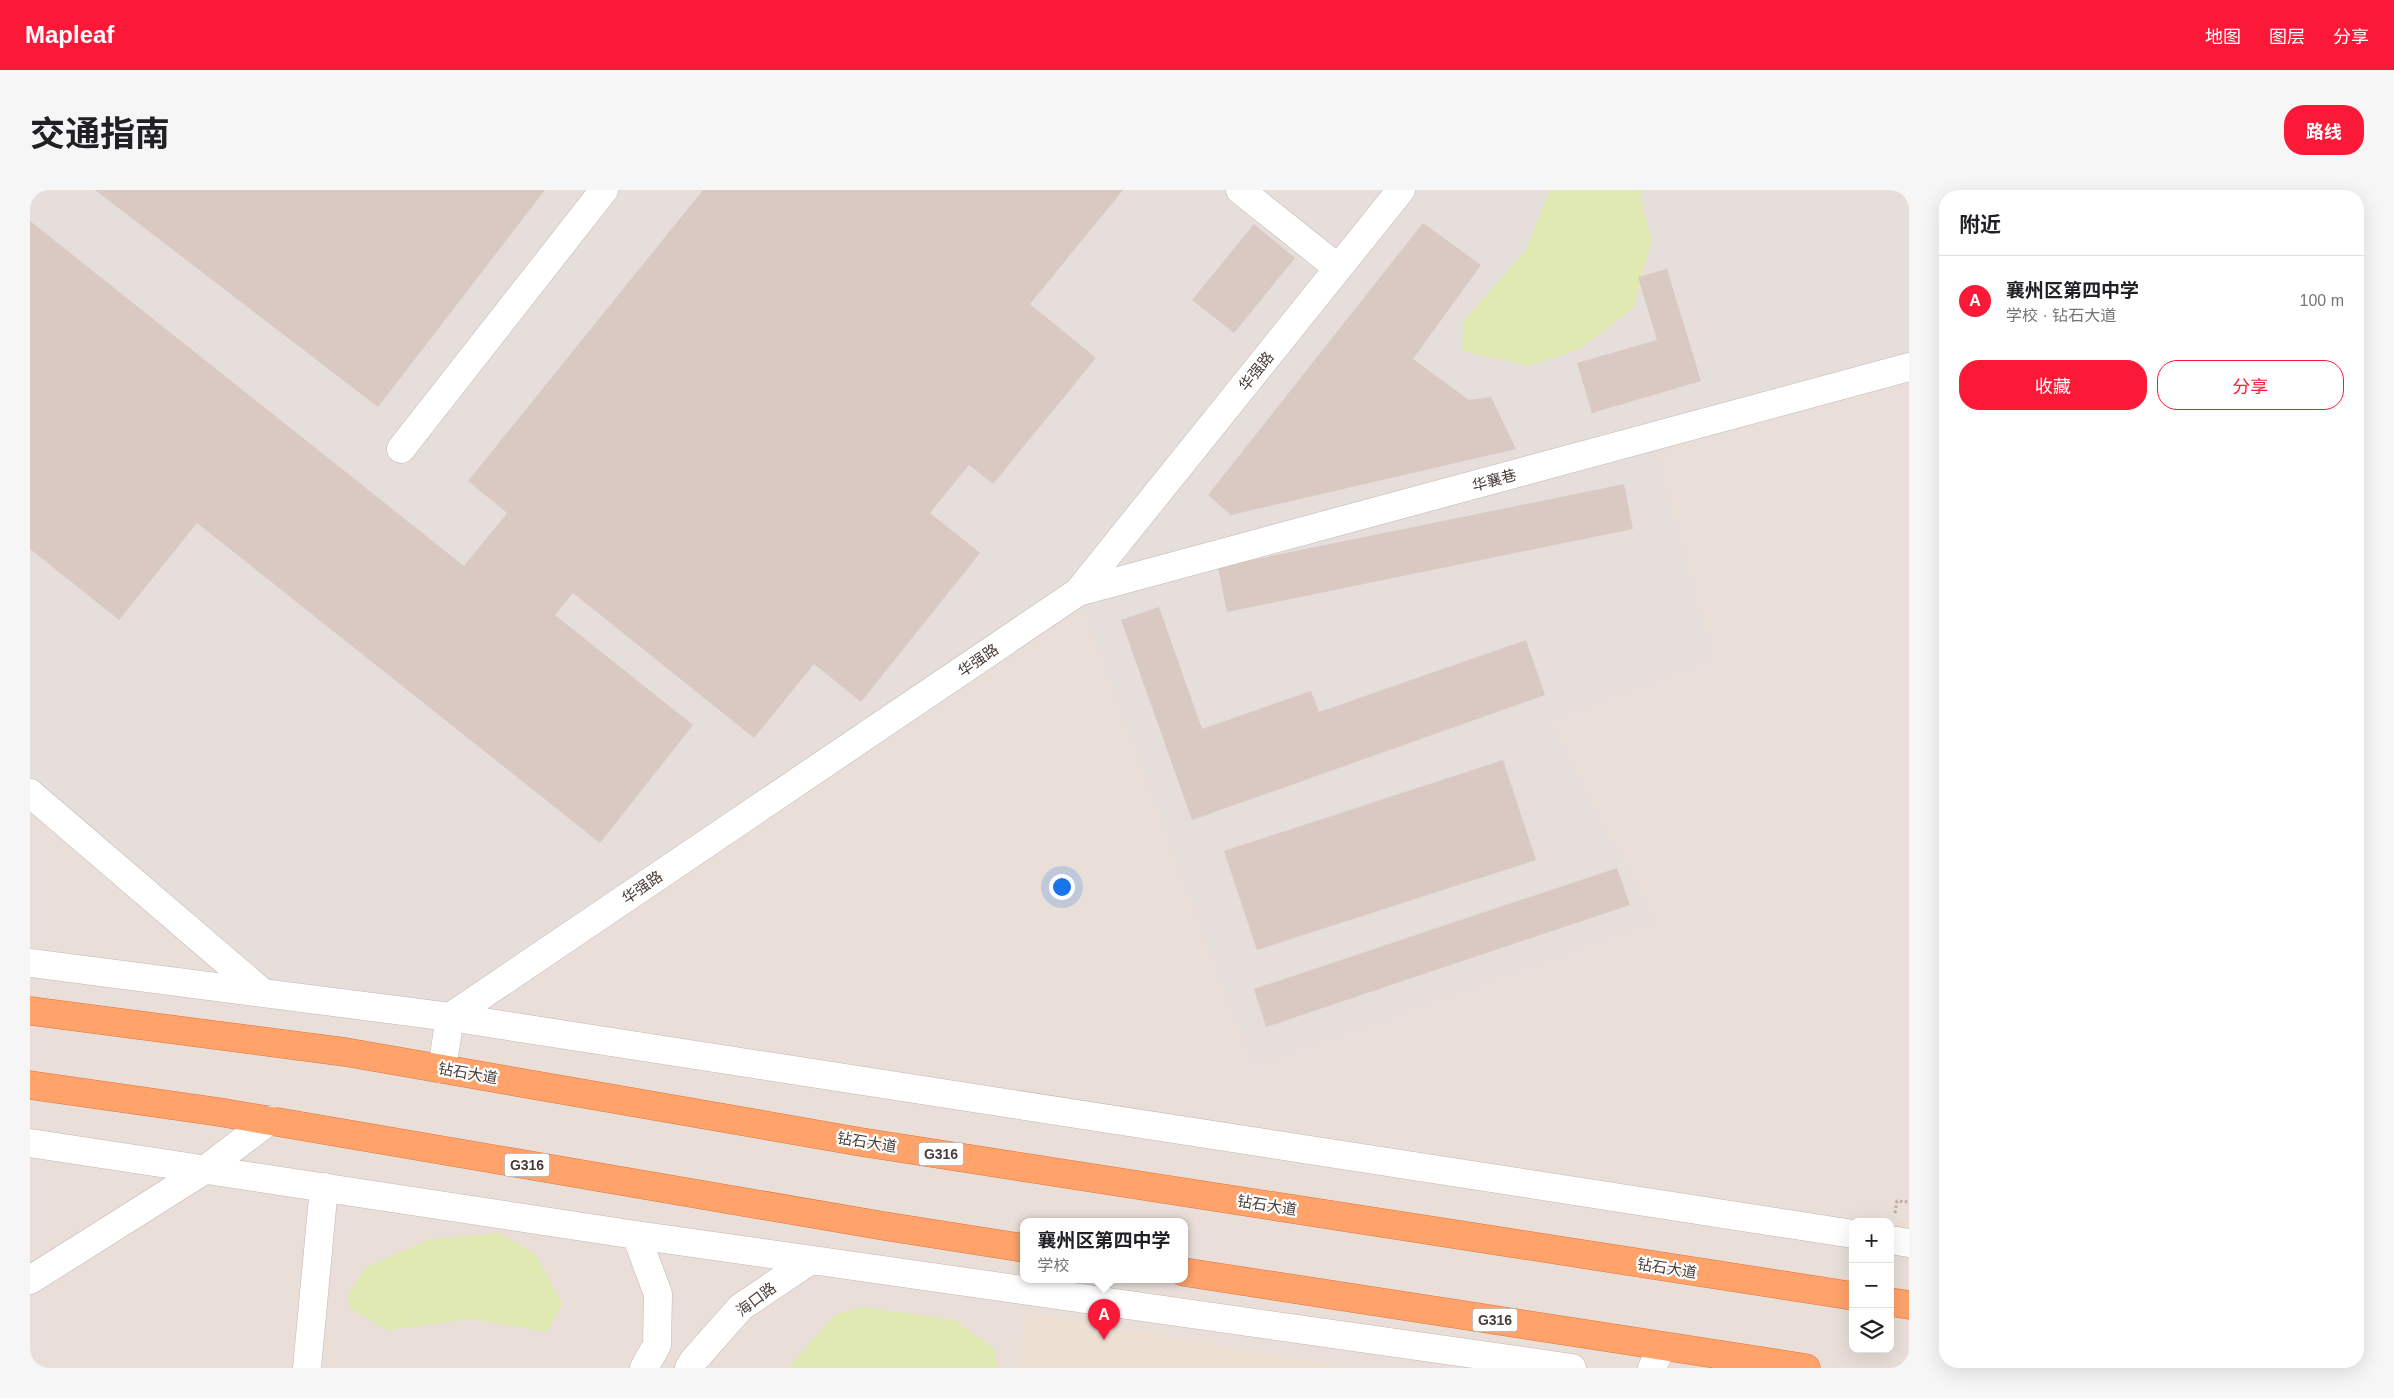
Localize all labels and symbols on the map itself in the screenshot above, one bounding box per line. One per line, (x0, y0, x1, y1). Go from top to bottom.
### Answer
street label: 华强路 (1235, 348, 1277, 394)
street label: 华襄巷 (1470, 466, 1518, 494)
street label: 华强路 (955, 640, 1001, 680)
street label: 华强路 (619, 867, 665, 907)
your location (1049, 874, 1075, 900)
street label: 钻石大道 (437, 1059, 499, 1087)
street label: 钻石大道 (836, 1129, 898, 1155)
road number: G316 (918, 1142, 964, 1166)
road number: G316 (504, 1154, 550, 1176)
street label: 钻石大道 (1236, 1192, 1298, 1218)
street label: 钻石大道 (1636, 1255, 1698, 1281)
street label: 海口路 (733, 1279, 779, 1319)
pin: A (1088, 1299, 1120, 1340)
road number: G316 (1472, 1308, 1518, 1332)

